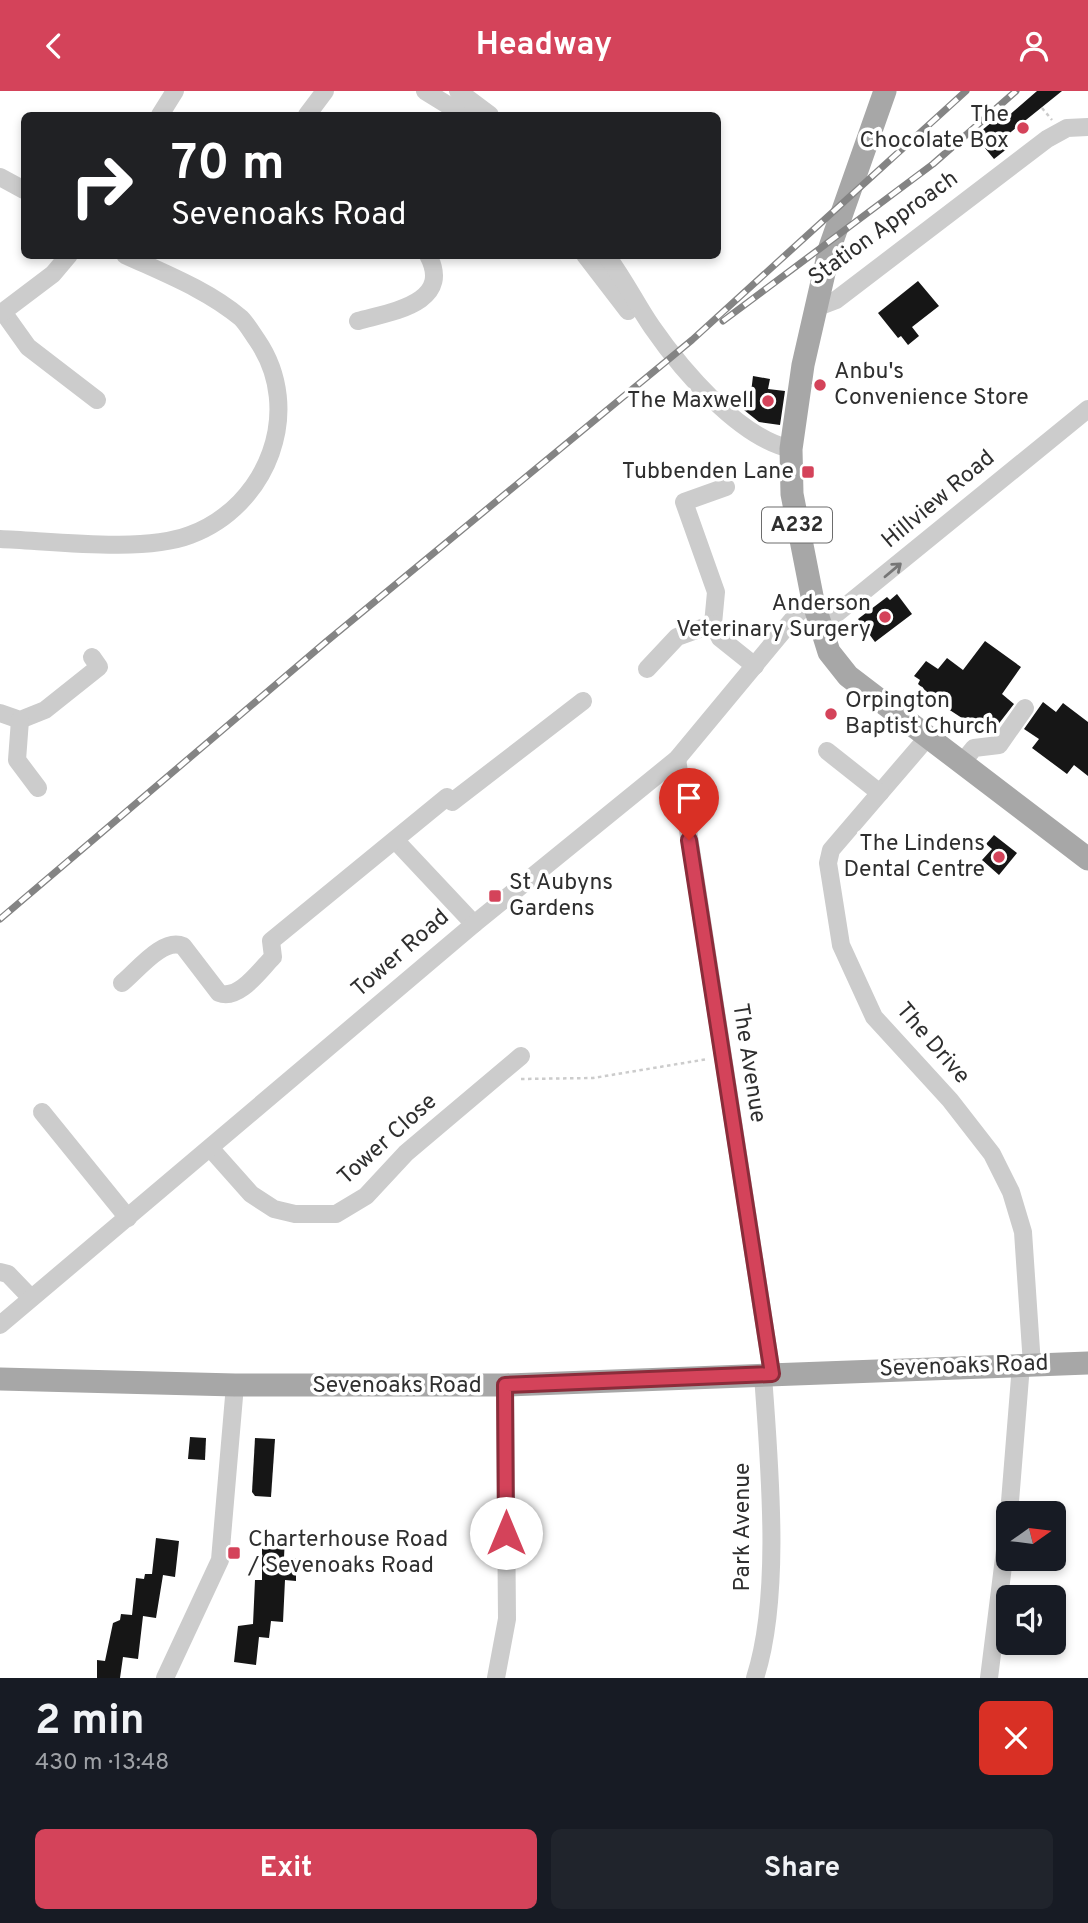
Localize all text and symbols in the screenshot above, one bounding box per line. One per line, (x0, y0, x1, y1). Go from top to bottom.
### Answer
text: Headway (476, 26, 612, 66)
icon: back (35, 27, 73, 65)
icon: person (1015, 27, 1053, 65)
place label: The Chocolate Box (860, 101, 1009, 156)
marker: The Chocolate Box (1015, 120, 1031, 136)
text: 70 m (171, 135, 285, 197)
icon: right (56, 140, 147, 231)
street label: Station Approach (804, 165, 964, 293)
text: Sevenoaks Road (171, 196, 407, 236)
place label: Anbu's Convenience Store (834, 358, 1029, 413)
marker: Anbu's Convenience Store (812, 377, 828, 393)
place label: The Maxwell (627, 387, 754, 416)
marker: The Maxwell (760, 393, 776, 409)
street label: Hillview Road (876, 444, 1002, 556)
place label: Tubbenden Lane (622, 458, 794, 487)
marker: Tubbenden Lane (800, 464, 816, 480)
road number: A232 (762, 507, 832, 543)
one-way arrow (884, 562, 902, 577)
place label: Anderson Veterinary Surgery (676, 590, 871, 645)
marker: Anderson Veterinary Surgery (877, 609, 893, 625)
place label: Orpington Baptist Church (845, 687, 998, 742)
marker: Orpington Baptist Church (823, 706, 839, 722)
pin (659, 768, 719, 840)
icon: arrive (670, 779, 708, 817)
place label: The Lindens Dental Centre (844, 830, 985, 885)
marker: The Lindens Dental Centre (991, 849, 1007, 865)
place label: St Aubyns Gardens (509, 869, 613, 924)
marker: St Aubyns Gardens (487, 888, 503, 904)
street label: Tower Road (346, 904, 456, 1004)
street label: The Drive (889, 997, 975, 1091)
street label: The Avenue (724, 1001, 772, 1125)
street label: Tower Close (332, 1088, 444, 1192)
street label: Sevenoaks Road (879, 1350, 1049, 1384)
street label: Sevenoaks Road (312, 1372, 482, 1401)
street label: Park Avenue (729, 1463, 758, 1591)
position arrow (469, 1496, 543, 1570)
north arrow (996, 1501, 1066, 1571)
map controls (996, 1501, 1066, 1655)
place label: Charterhouse Road / Sevenoaks Road (247, 1526, 448, 1581)
marker: Charterhouse Road / Sevenoaks Road (226, 1545, 242, 1561)
button: sound (996, 1585, 1066, 1655)
text: 2 min (35, 1696, 145, 1749)
button: close (979, 1701, 1053, 1775)
text: 430 m · 13:48 (35, 1749, 169, 1778)
button: Exit (35, 1829, 537, 1909)
button: Share (551, 1829, 1053, 1909)

